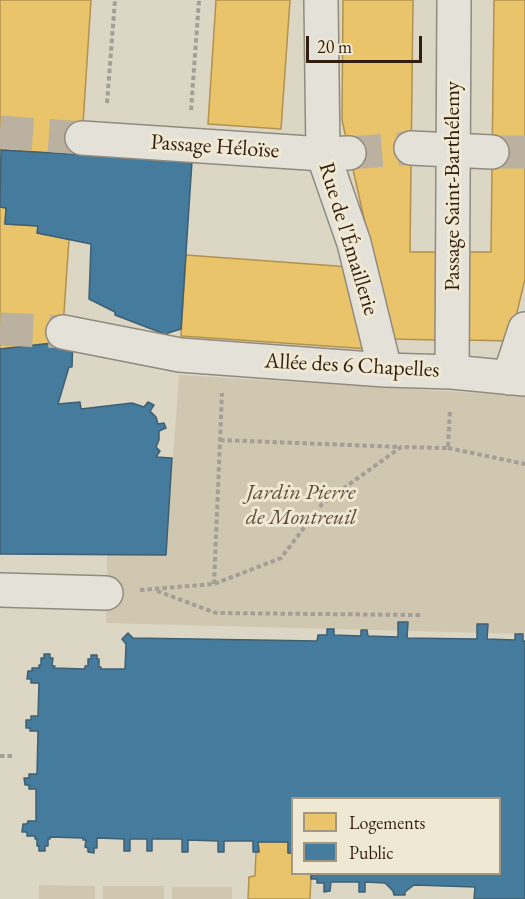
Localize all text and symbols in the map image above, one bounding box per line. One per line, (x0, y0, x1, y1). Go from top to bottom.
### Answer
scale bar (309, 24, 424, 62)
text: 20 m (317, 35, 352, 58)
street label: Passage Saint-Barthélemy (440, 81, 466, 291)
street label: Passage Héloïse (150, 129, 280, 165)
street label: Rue de l'Émaillerie (312, 159, 384, 319)
street label: Allée des 6 Chapelles (264, 348, 440, 384)
park label: Jardin Pierre de Montreuil (246, 480, 356, 532)
legend (291, 797, 501, 875)
text: Logements (349, 811, 425, 834)
text: Public (349, 841, 393, 864)

